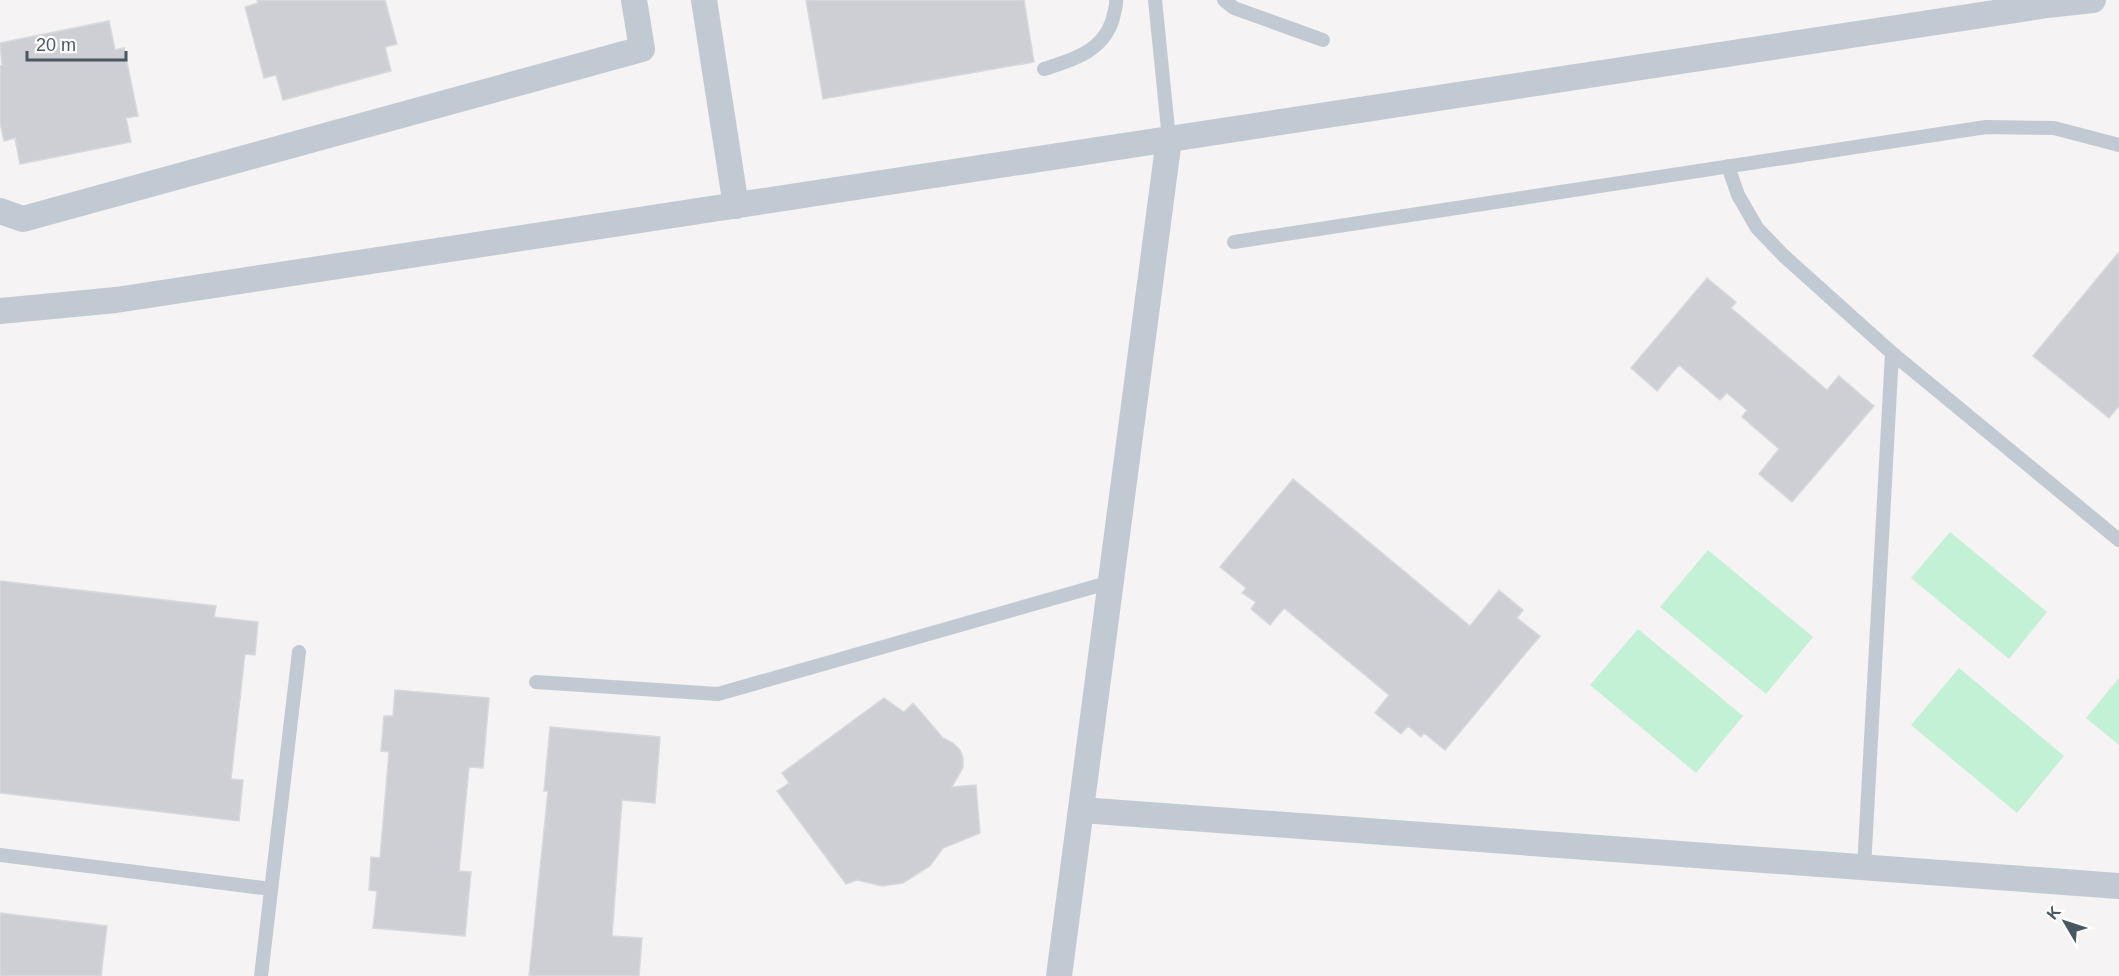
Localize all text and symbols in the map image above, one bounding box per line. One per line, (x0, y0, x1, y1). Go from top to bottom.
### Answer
scale bar (27, 24, 126, 62)
text: 20 m (36, 35, 76, 55)
north arrow (2035, 892, 2095, 952)
text: K (2043, 903, 2064, 923)

